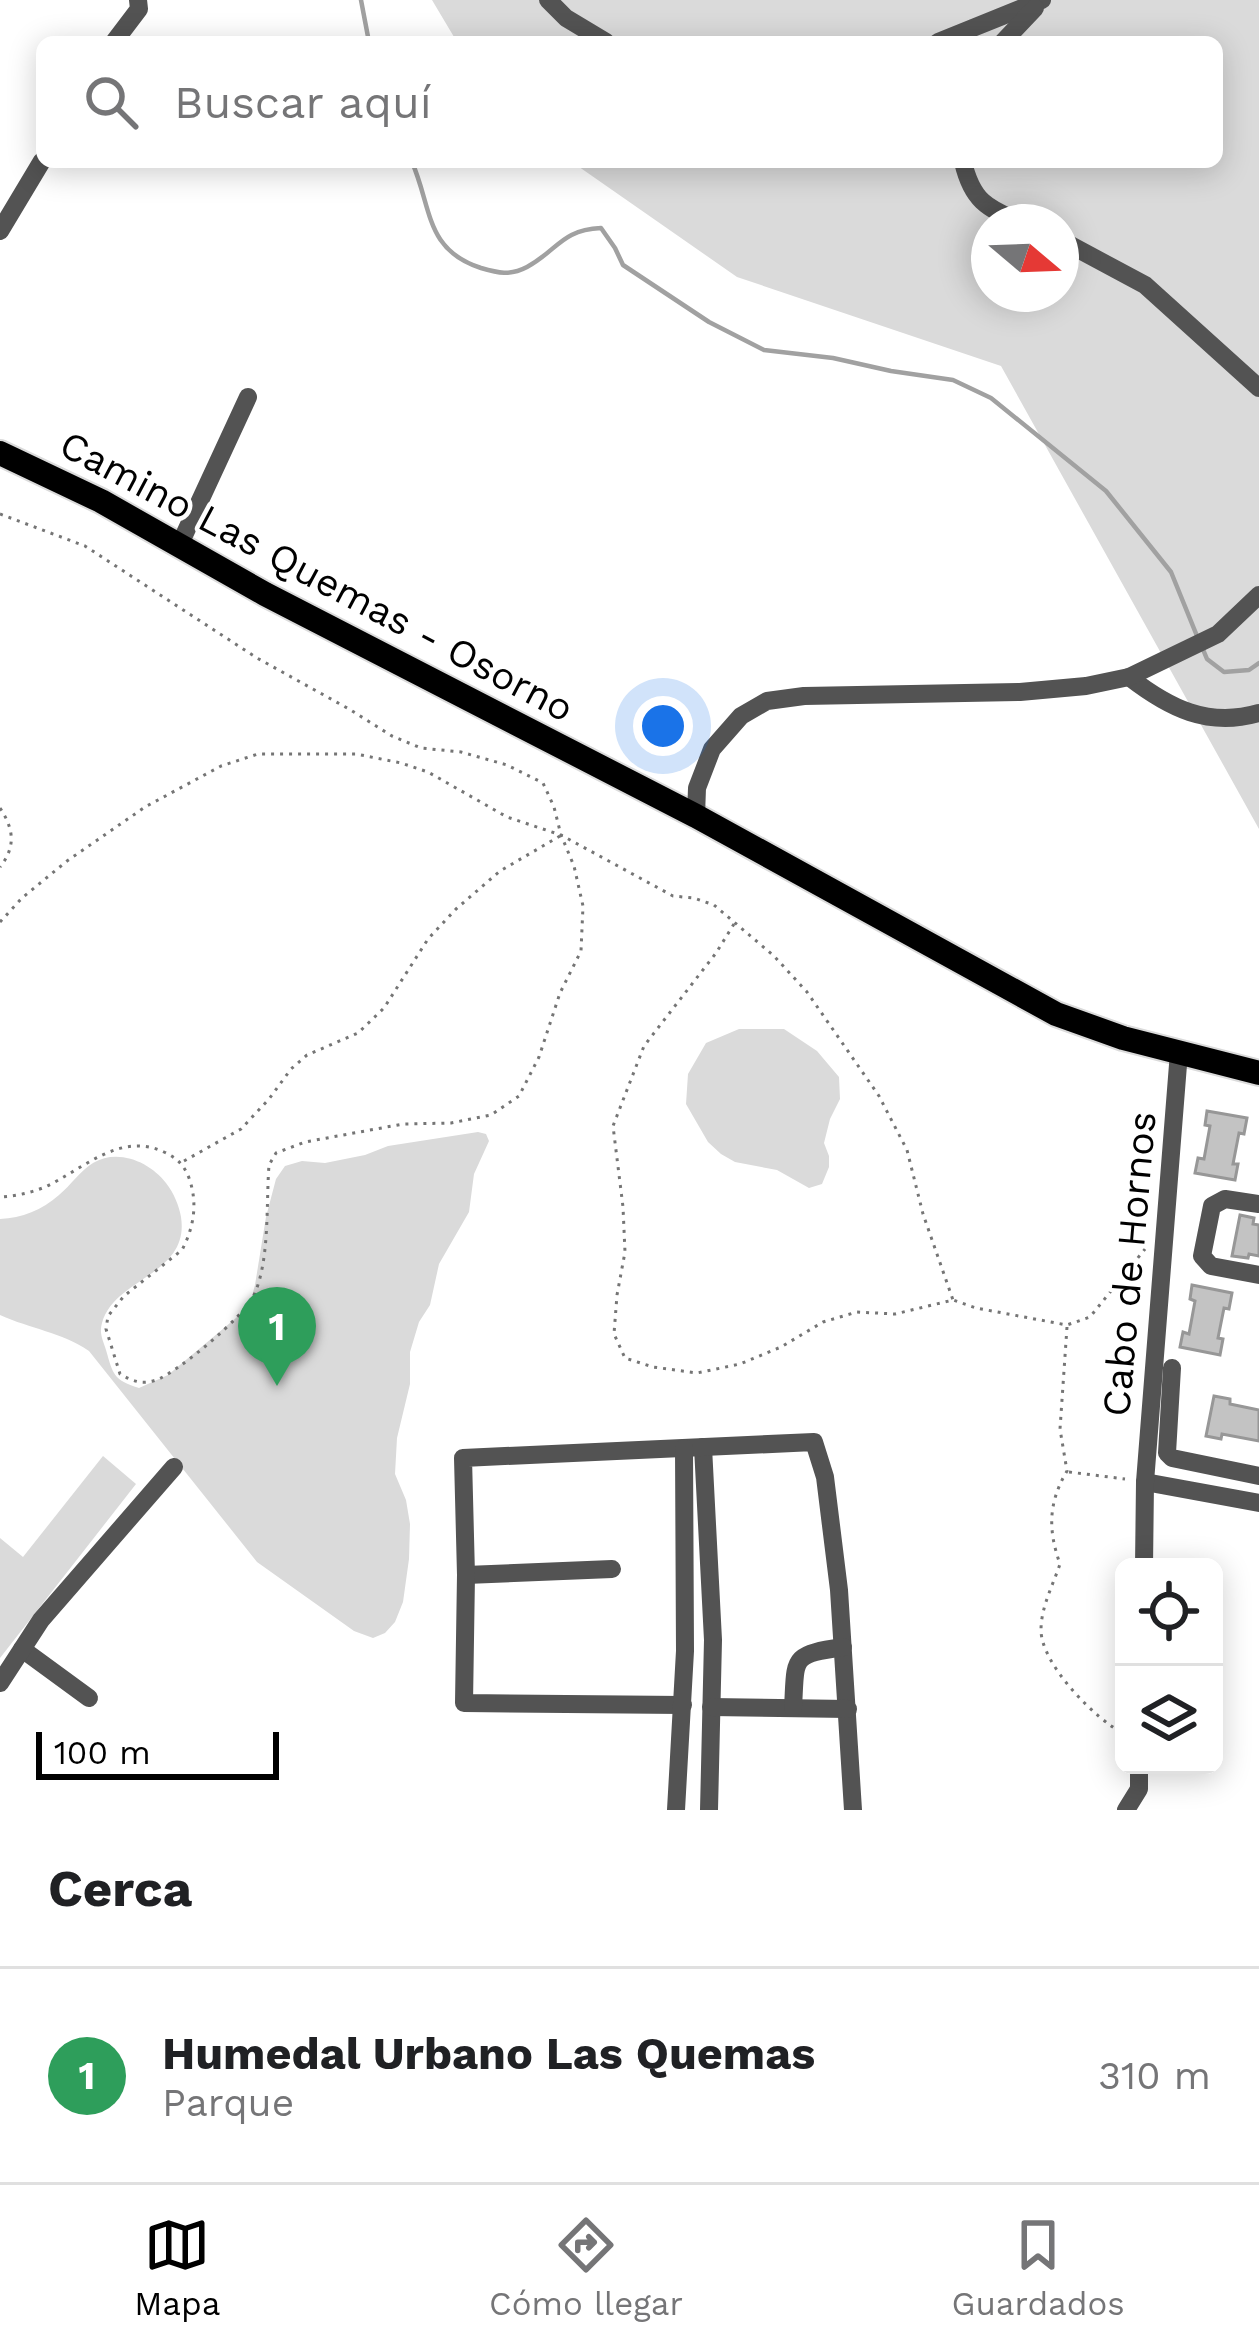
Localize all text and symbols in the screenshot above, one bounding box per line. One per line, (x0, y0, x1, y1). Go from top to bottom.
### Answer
search box (36, 36, 1223, 168)
icon: search (78, 69, 144, 135)
text: Buscar aquí (174, 76, 432, 129)
north arrow (971, 204, 1079, 312)
street label: Camino Las Quemas - Osorno (53, 421, 581, 731)
your location (633, 696, 693, 756)
street label: Cabo de Hornos (1093, 1110, 1165, 1418)
pin: 1 (238, 1287, 316, 1386)
map controls (1115, 1558, 1223, 1774)
button: locate (1115, 1558, 1223, 1666)
button: layers (1115, 1666, 1223, 1774)
scale bar (36, 1726, 279, 1779)
text: 100 m (54, 1733, 151, 1772)
text: Cerca (48, 1859, 192, 1918)
text: Humedal Urbano Las Quemas (162, 2027, 815, 2080)
text: 1 (79, 2053, 95, 2098)
text: 310 m (1098, 2053, 1211, 2098)
text: Parque (162, 2080, 294, 2125)
tab: Mapa (134, 2212, 220, 2323)
tab: Cómo llegar (489, 2212, 683, 2323)
tab: Guardados (952, 2212, 1125, 2323)

